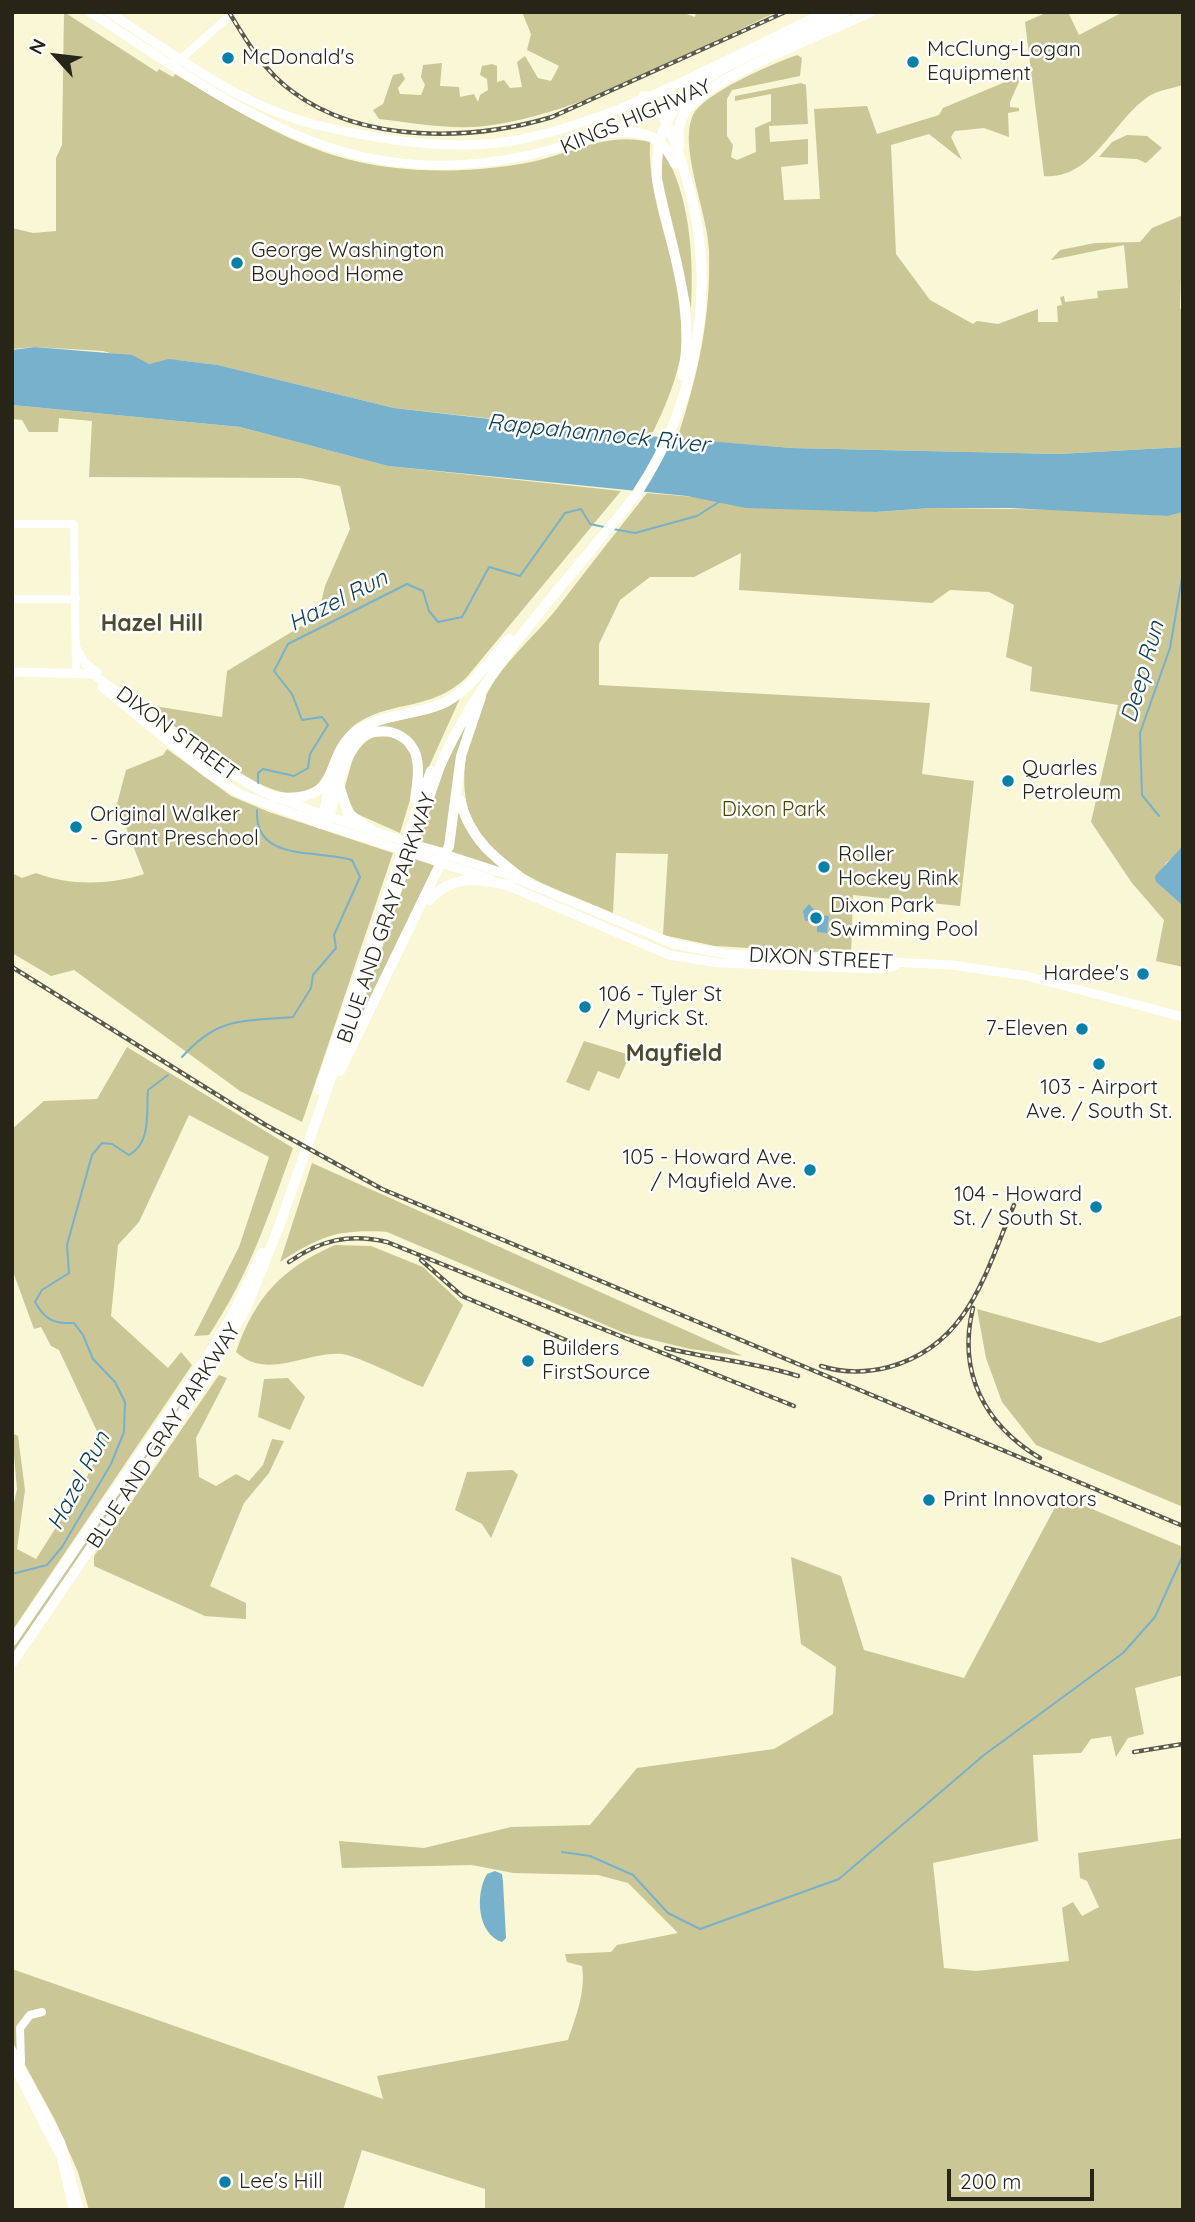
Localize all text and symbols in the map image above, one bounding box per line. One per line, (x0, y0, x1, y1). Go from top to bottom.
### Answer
north arrow (21, 21, 91, 91)
text: N (23, 35, 51, 58)
place label: McClung-Logan Equipment (927, 37, 1081, 87)
place label: McDonald's (242, 45, 354, 71)
marker: McDonald's (220, 50, 236, 66)
marker: McClung-Logan Equipment (905, 54, 921, 70)
street label: KINGS HIGHWAY (557, 74, 715, 160)
place label: George Washington Boyhood Home (251, 238, 444, 288)
marker: George Washington Boyhood Home (229, 255, 245, 271)
water label: Rappahannock River (485, 409, 711, 459)
water label: Hazel Run (284, 564, 392, 638)
district label: Hazel Hill (101, 610, 203, 638)
water label: Deep Run (1115, 618, 1171, 726)
street label: DIXON STREET (111, 681, 243, 787)
place label: Quarles Petroleum (1022, 756, 1121, 806)
marker: Quarles Petroleum (1000, 773, 1016, 789)
street label: BLUE AND GRAY PARKWAY (332, 789, 442, 1047)
park label: Dixon Park (722, 797, 826, 823)
place label: Original Walker - Grant Preschool (90, 802, 259, 852)
marker: Original Walker - Grant Preschool (68, 819, 84, 835)
place label: Roller Hockey Rink (838, 842, 959, 892)
marker: Roller Hockey Rink (816, 859, 832, 875)
place label: Dixon Park Swimming Pool (830, 893, 978, 943)
marker: Dixon Park Swimming Pool (808, 910, 824, 926)
street label: DIXON STREET (748, 943, 894, 975)
place label: Hardee's (1043, 961, 1129, 987)
marker: Hardee's (1135, 966, 1151, 982)
place label: 106 - Tyler St / Myrick St. (599, 982, 722, 1032)
marker: 106 - Tyler St / Myrick St. (577, 999, 593, 1015)
place label: 7-Eleven (986, 1016, 1068, 1042)
marker: 7-Eleven (1074, 1021, 1090, 1037)
district label: Mayfield (626, 1040, 722, 1068)
marker: 103 - Airport Ave. / South St. (1091, 1056, 1107, 1072)
place label: 103 - Airport Ave. / South St. (1026, 1075, 1172, 1125)
place label: 105 - Howard Ave. / Mayfield Ave. (622, 1145, 796, 1195)
marker: 105 - Howard Ave. / Mayfield Ave. (802, 1162, 818, 1178)
place label: 104 - Howard St. / South St. (953, 1182, 1082, 1232)
marker: 104 - Howard St. / South St. (1088, 1199, 1104, 1215)
street label: BLUE AND GRAY PARKWAY (82, 1319, 246, 1553)
place label: Builders FirstSource (542, 1336, 650, 1386)
marker: Builders FirstSource (520, 1353, 536, 1369)
water label: Hazel Run (42, 1427, 116, 1535)
place label: Print Innovators (943, 1487, 1097, 1513)
marker: Print Innovators (921, 1492, 937, 1508)
scale bar (950, 2156, 1097, 2200)
text: 200 m (960, 2168, 1022, 2194)
place label: Lee's Hill (239, 2169, 323, 2195)
marker: Lee's Hill (217, 2174, 233, 2190)

